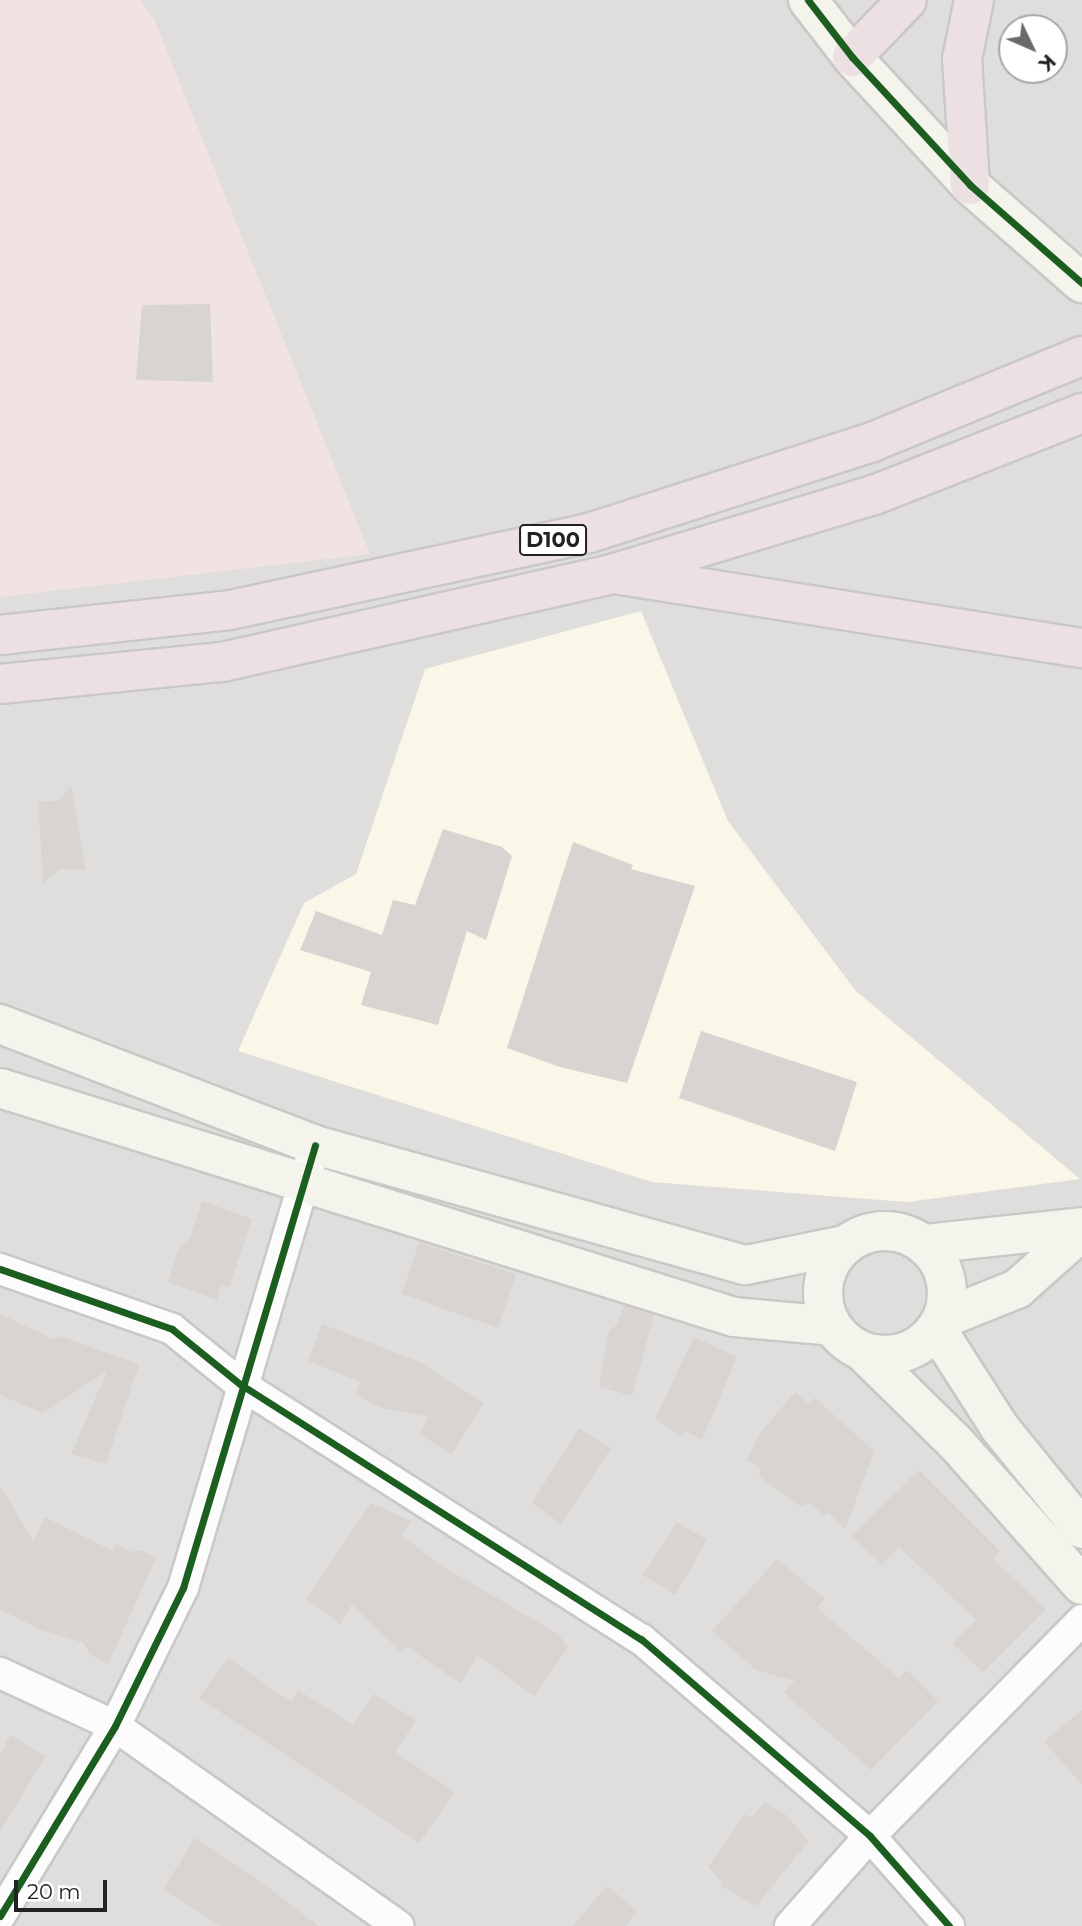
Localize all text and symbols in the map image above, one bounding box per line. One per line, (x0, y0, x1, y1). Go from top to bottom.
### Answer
north arrow (998, 14, 1068, 84)
text: K (1034, 49, 1060, 76)
road number: D100 (518, 522, 588, 558)
scale bar (18, 1867, 110, 1911)
text: 20 m (27, 1879, 81, 1904)

